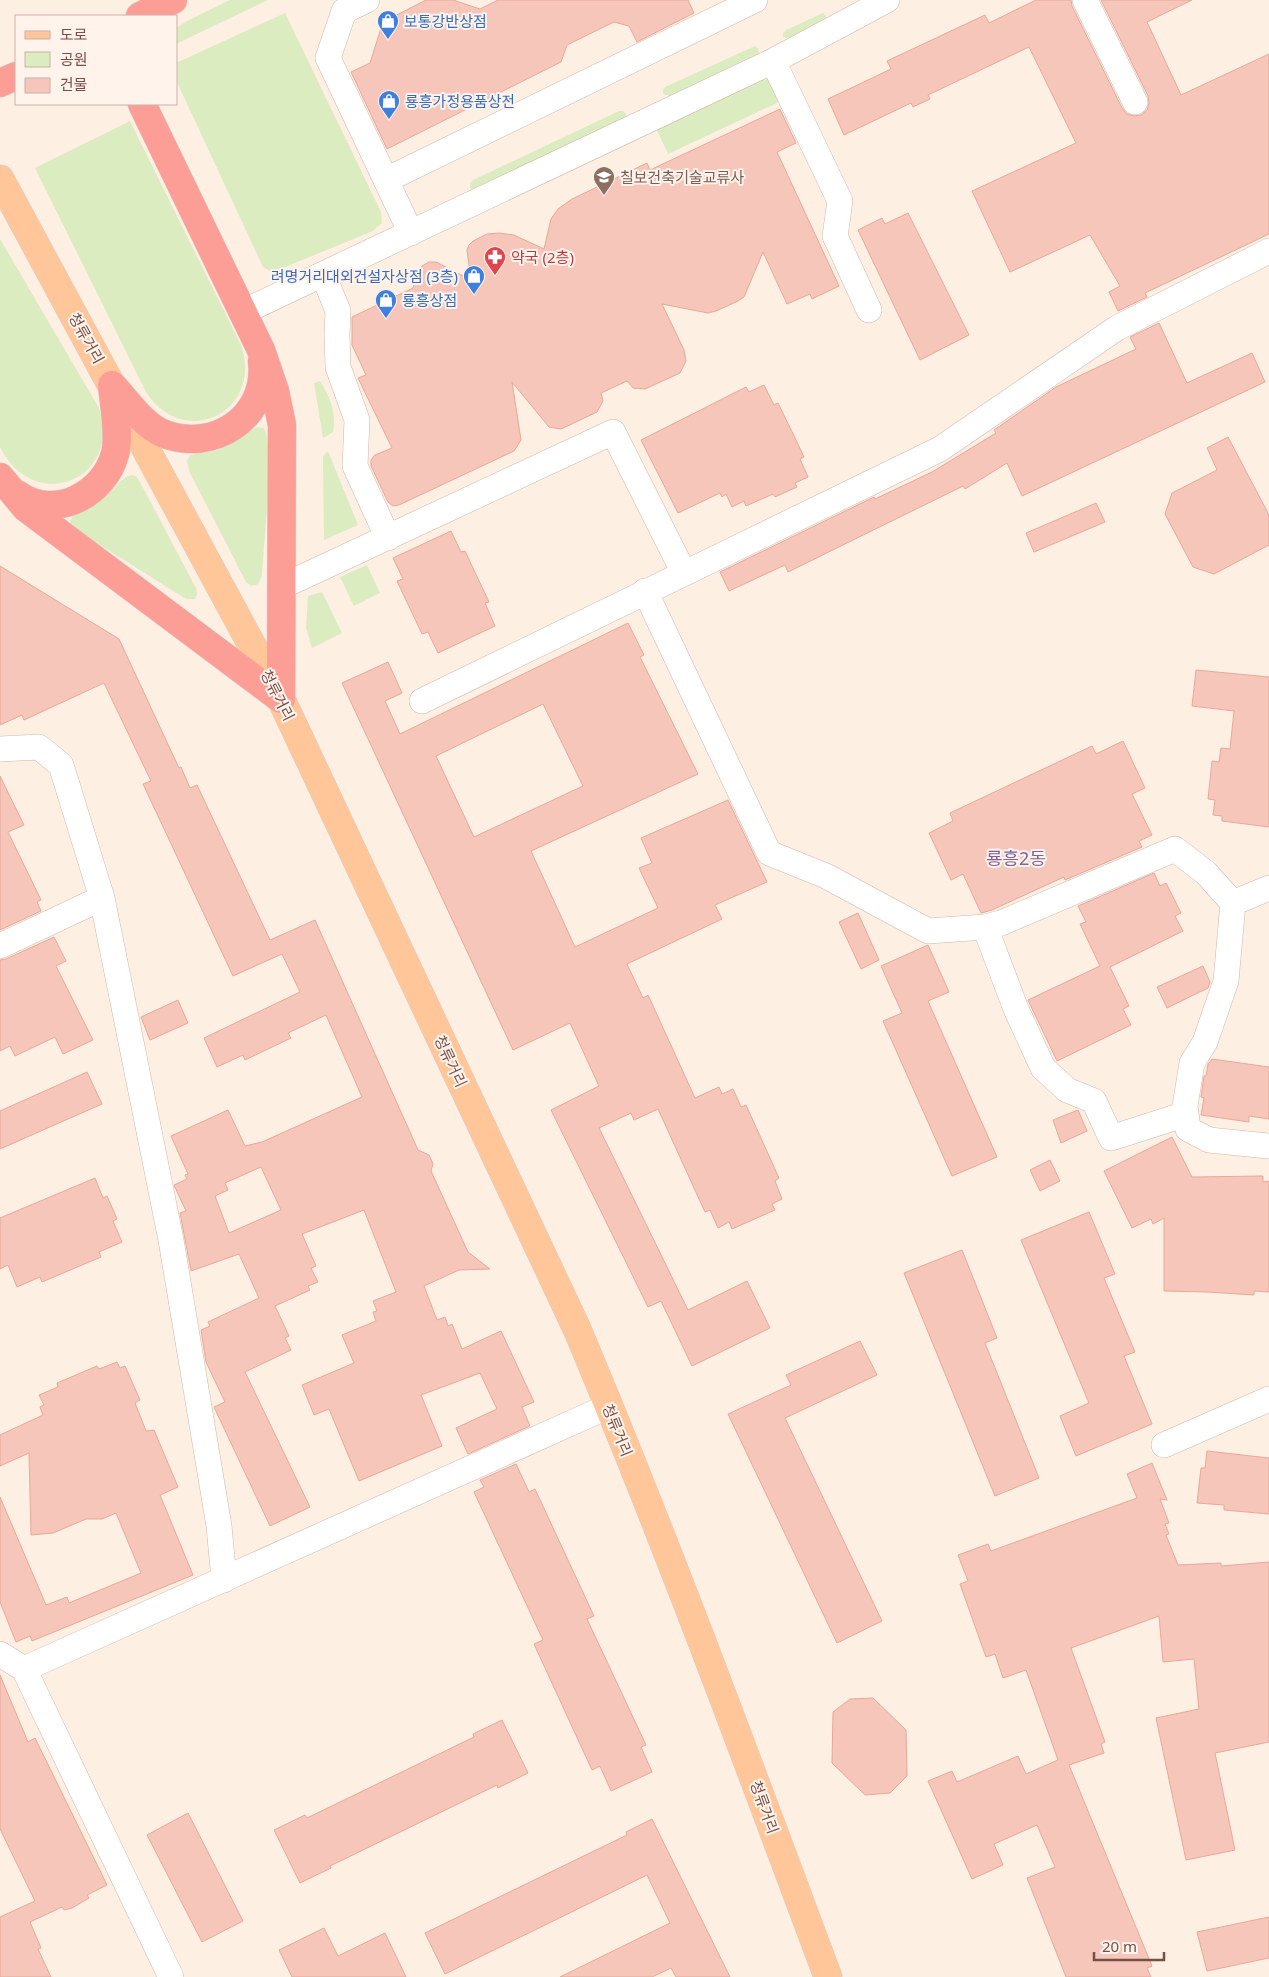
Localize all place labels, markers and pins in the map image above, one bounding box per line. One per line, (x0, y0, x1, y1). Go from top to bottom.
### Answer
shop icon: 보통강반상점 (376, 9, 400, 40)
place label: 보통강반상점 (404, 11, 487, 31)
shop icon: 룡흥가정용품상전 (377, 89, 401, 120)
place label: 룡흥가정용품상전 (405, 91, 515, 111)
school or university icon: 칠보건축기술교류사 (592, 165, 616, 196)
place label: 칠보건축기술교류사 (620, 167, 744, 187)
pharmacy icon: 약국 (2층) (483, 245, 507, 276)
place label: 약국 (2층) (511, 247, 574, 267)
shop icon: 려명거리대외건설자상점 (3층) (462, 264, 486, 295)
place label: 려명거리대외건설자상점 (3층) (271, 266, 458, 286)
shop icon: 룡흥상점 (374, 288, 398, 319)
place label: 룡흥상점 (402, 290, 457, 310)

